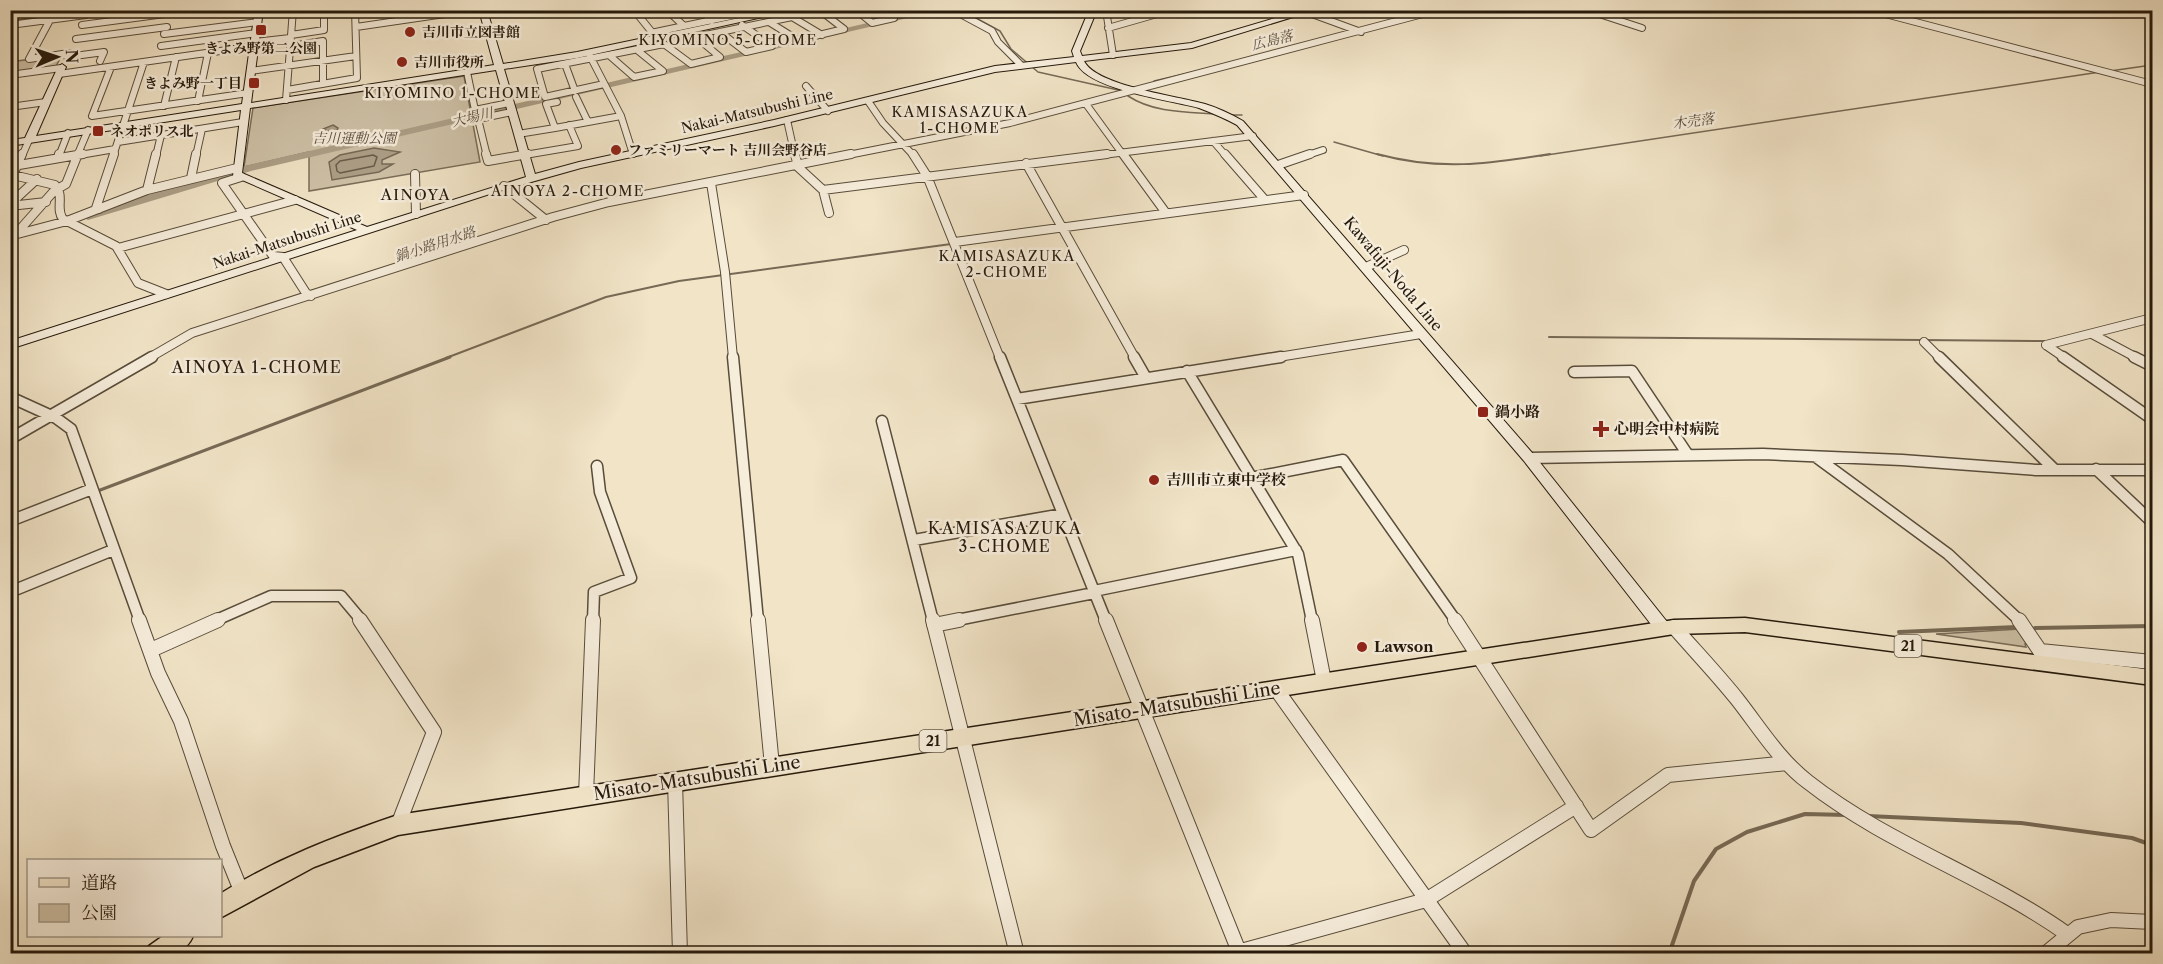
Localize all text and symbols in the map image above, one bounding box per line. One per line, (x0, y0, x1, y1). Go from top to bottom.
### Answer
marker: きよみ野第二公園 (254, 23, 268, 37)
place label: 吉川市立図書館 (422, 23, 520, 41)
marker: 吉川市立図書館 (403, 25, 417, 39)
water label: 広島落 (1249, 26, 1296, 54)
north arrow (27, 27, 87, 87)
district label: KIYOMINO 5-CHOME (638, 31, 818, 49)
place label: きよみ野第二公園 (205, 39, 317, 57)
text: N (62, 49, 82, 64)
place label: 吉川市役所 (414, 53, 484, 71)
marker: 吉川市役所 (395, 55, 409, 69)
place label: きよみ野一丁目 (144, 74, 242, 92)
marker: きよみ野一丁目 (247, 76, 261, 90)
district label: KIYOMINO 1-CHOME (364, 84, 542, 102)
street label: Nakai-Matsubushi Line (679, 85, 835, 137)
water label: 大場川 (450, 103, 496, 130)
district label: KAMISASAZUKA 1-CHOME (891, 103, 1029, 137)
water label: 木売落 (1671, 109, 1717, 133)
place label: ネオポリス北 (110, 122, 194, 140)
marker: ネオポリス北 (91, 124, 105, 138)
park label: 吉川運動公園 (312, 129, 398, 147)
place label: ファミリーマート 吉川会野谷店 (628, 141, 827, 159)
marker: ファミリーマート 吉川会野谷店 (609, 143, 623, 157)
district label: AINOYA 2-CHOME (490, 182, 645, 200)
district label: AINOYA (380, 185, 451, 204)
street label: Nakai-Matsubushi Line (210, 207, 364, 273)
street label: Kawafuji-Noda Line (1340, 213, 1447, 335)
water label: 鍋小路用水路 (392, 222, 479, 266)
district label: KAMISASAZUKA 2-CHOME (938, 247, 1076, 281)
district label: AINOYA 1-CHOME (171, 357, 342, 377)
place label: 鍋小路 (1495, 402, 1540, 421)
marker: 鍋小路 (1476, 405, 1490, 419)
place label: 心明会中村病院 (1614, 419, 1719, 438)
marker: 心明会中村病院 (1592, 420, 1610, 438)
place label: 吉川市立東中学校 (1166, 470, 1286, 489)
marker: 吉川市立東中学校 (1147, 473, 1161, 487)
district label: KAMISASAZUKA 3-CHOME (928, 518, 1082, 556)
road number: 21 (1894, 635, 1922, 657)
place label: Lawson (1374, 637, 1434, 656)
marker: Lawson (1355, 640, 1369, 654)
street label: Misato-Matsubushi Line (1072, 677, 1282, 731)
road number: 21 (920, 730, 946, 752)
street label: Misato-Matsubushi Line (592, 751, 802, 805)
legend (27, 859, 222, 937)
text: 道路 (81, 872, 117, 894)
text: 公園 (81, 902, 117, 924)

